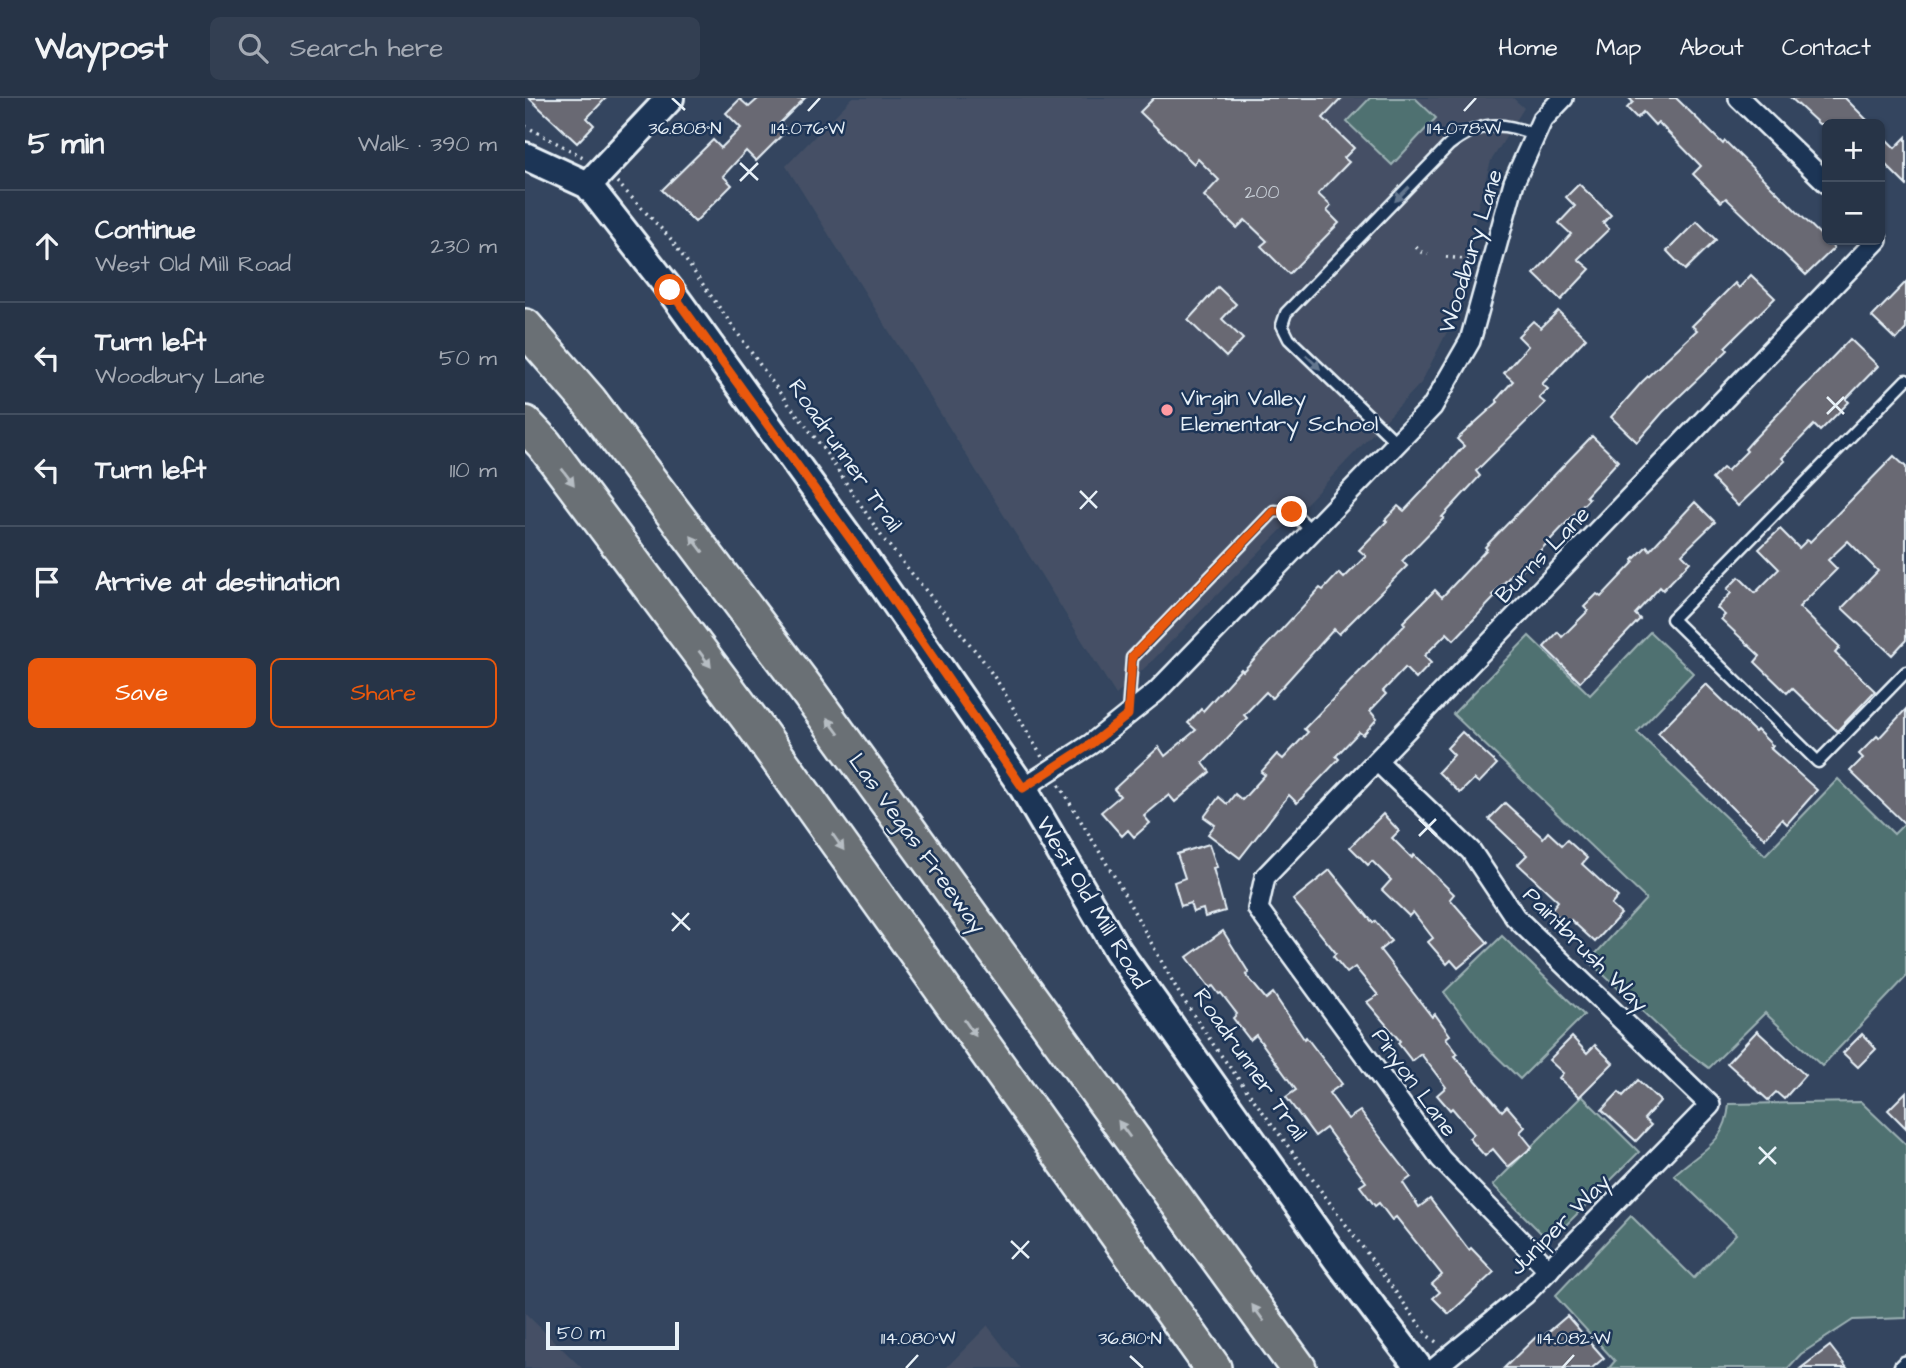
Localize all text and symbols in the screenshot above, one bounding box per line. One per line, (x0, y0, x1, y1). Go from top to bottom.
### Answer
search box (210, 17, 700, 80)
text: Waypost (35, 25, 168, 71)
icon: search (234, 29, 272, 67)
text: Search here (290, 30, 443, 66)
text: Home (1498, 31, 1558, 65)
text: Map (1596, 31, 1641, 65)
text: About (1679, 31, 1744, 65)
text: Contact (1782, 31, 1871, 65)
text: 36.808°N (649, 116, 721, 141)
text: 114.076°W (771, 116, 845, 141)
text: 114.078°W (1427, 116, 1501, 141)
map controls (1822, 119, 1885, 245)
button: + (1822, 119, 1885, 182)
text: 5 min (28, 123, 104, 165)
text: Walk · 390 m (358, 128, 497, 160)
street label: Woodbury Lane (1431, 165, 1512, 338)
house number: 200 (1245, 179, 1279, 206)
button: − (1822, 182, 1885, 245)
one-way arrow (1393, 185, 1410, 202)
text: Continue (95, 212, 196, 248)
icon: ahead (28, 227, 66, 265)
text: 230 m (431, 230, 497, 262)
text: West Old Mill Road (95, 248, 291, 280)
route start (654, 274, 685, 305)
text: Turn left (95, 324, 206, 360)
icon: left (28, 339, 66, 377)
text: 50 m (439, 342, 497, 374)
one-way arrow (1304, 353, 1321, 369)
text: Woodbury Lane (95, 360, 265, 392)
street label: Roadrunner Trail (780, 373, 910, 539)
place label: Virgin Valley Elementary School (1181, 382, 1378, 441)
marker: Virgin Valley Elementary School (1159, 402, 1175, 418)
icon: left (28, 451, 66, 489)
text: Turn left (95, 452, 206, 488)
text: 110 m (449, 454, 497, 486)
one-way arrow (561, 467, 575, 486)
route end (1276, 496, 1307, 527)
street label: Burns Lane (1488, 499, 1597, 611)
one-way arrow (690, 535, 704, 553)
icon: arrive (28, 563, 66, 601)
text: Arrive at destination (95, 564, 340, 600)
one-way arrow (697, 649, 712, 667)
button: Save (28, 658, 256, 728)
button: Share (270, 658, 497, 728)
one-way arrow (826, 717, 840, 735)
street label: Las Vegas Freeway (840, 747, 994, 941)
street label: West Old Mill Road (1028, 810, 1156, 995)
one-way arrow (831, 833, 846, 851)
street label: Paintbrush Way (1515, 880, 1656, 1021)
street label: Roadrunner Trail (1185, 982, 1315, 1148)
one-way arrow (963, 1019, 977, 1037)
street label: Pinyon Lane (1363, 1022, 1465, 1144)
one-way arrow (1117, 1120, 1132, 1138)
street label: Juniper Way (1502, 1166, 1619, 1283)
one-way arrow (1251, 1304, 1265, 1322)
scale bar (546, 1319, 679, 1351)
text: 50 m (557, 1320, 605, 1347)
text: 114.080°W (881, 1326, 955, 1351)
text: 36.810°N (1098, 1326, 1162, 1351)
text: 114.082°W (1537, 1326, 1611, 1351)

